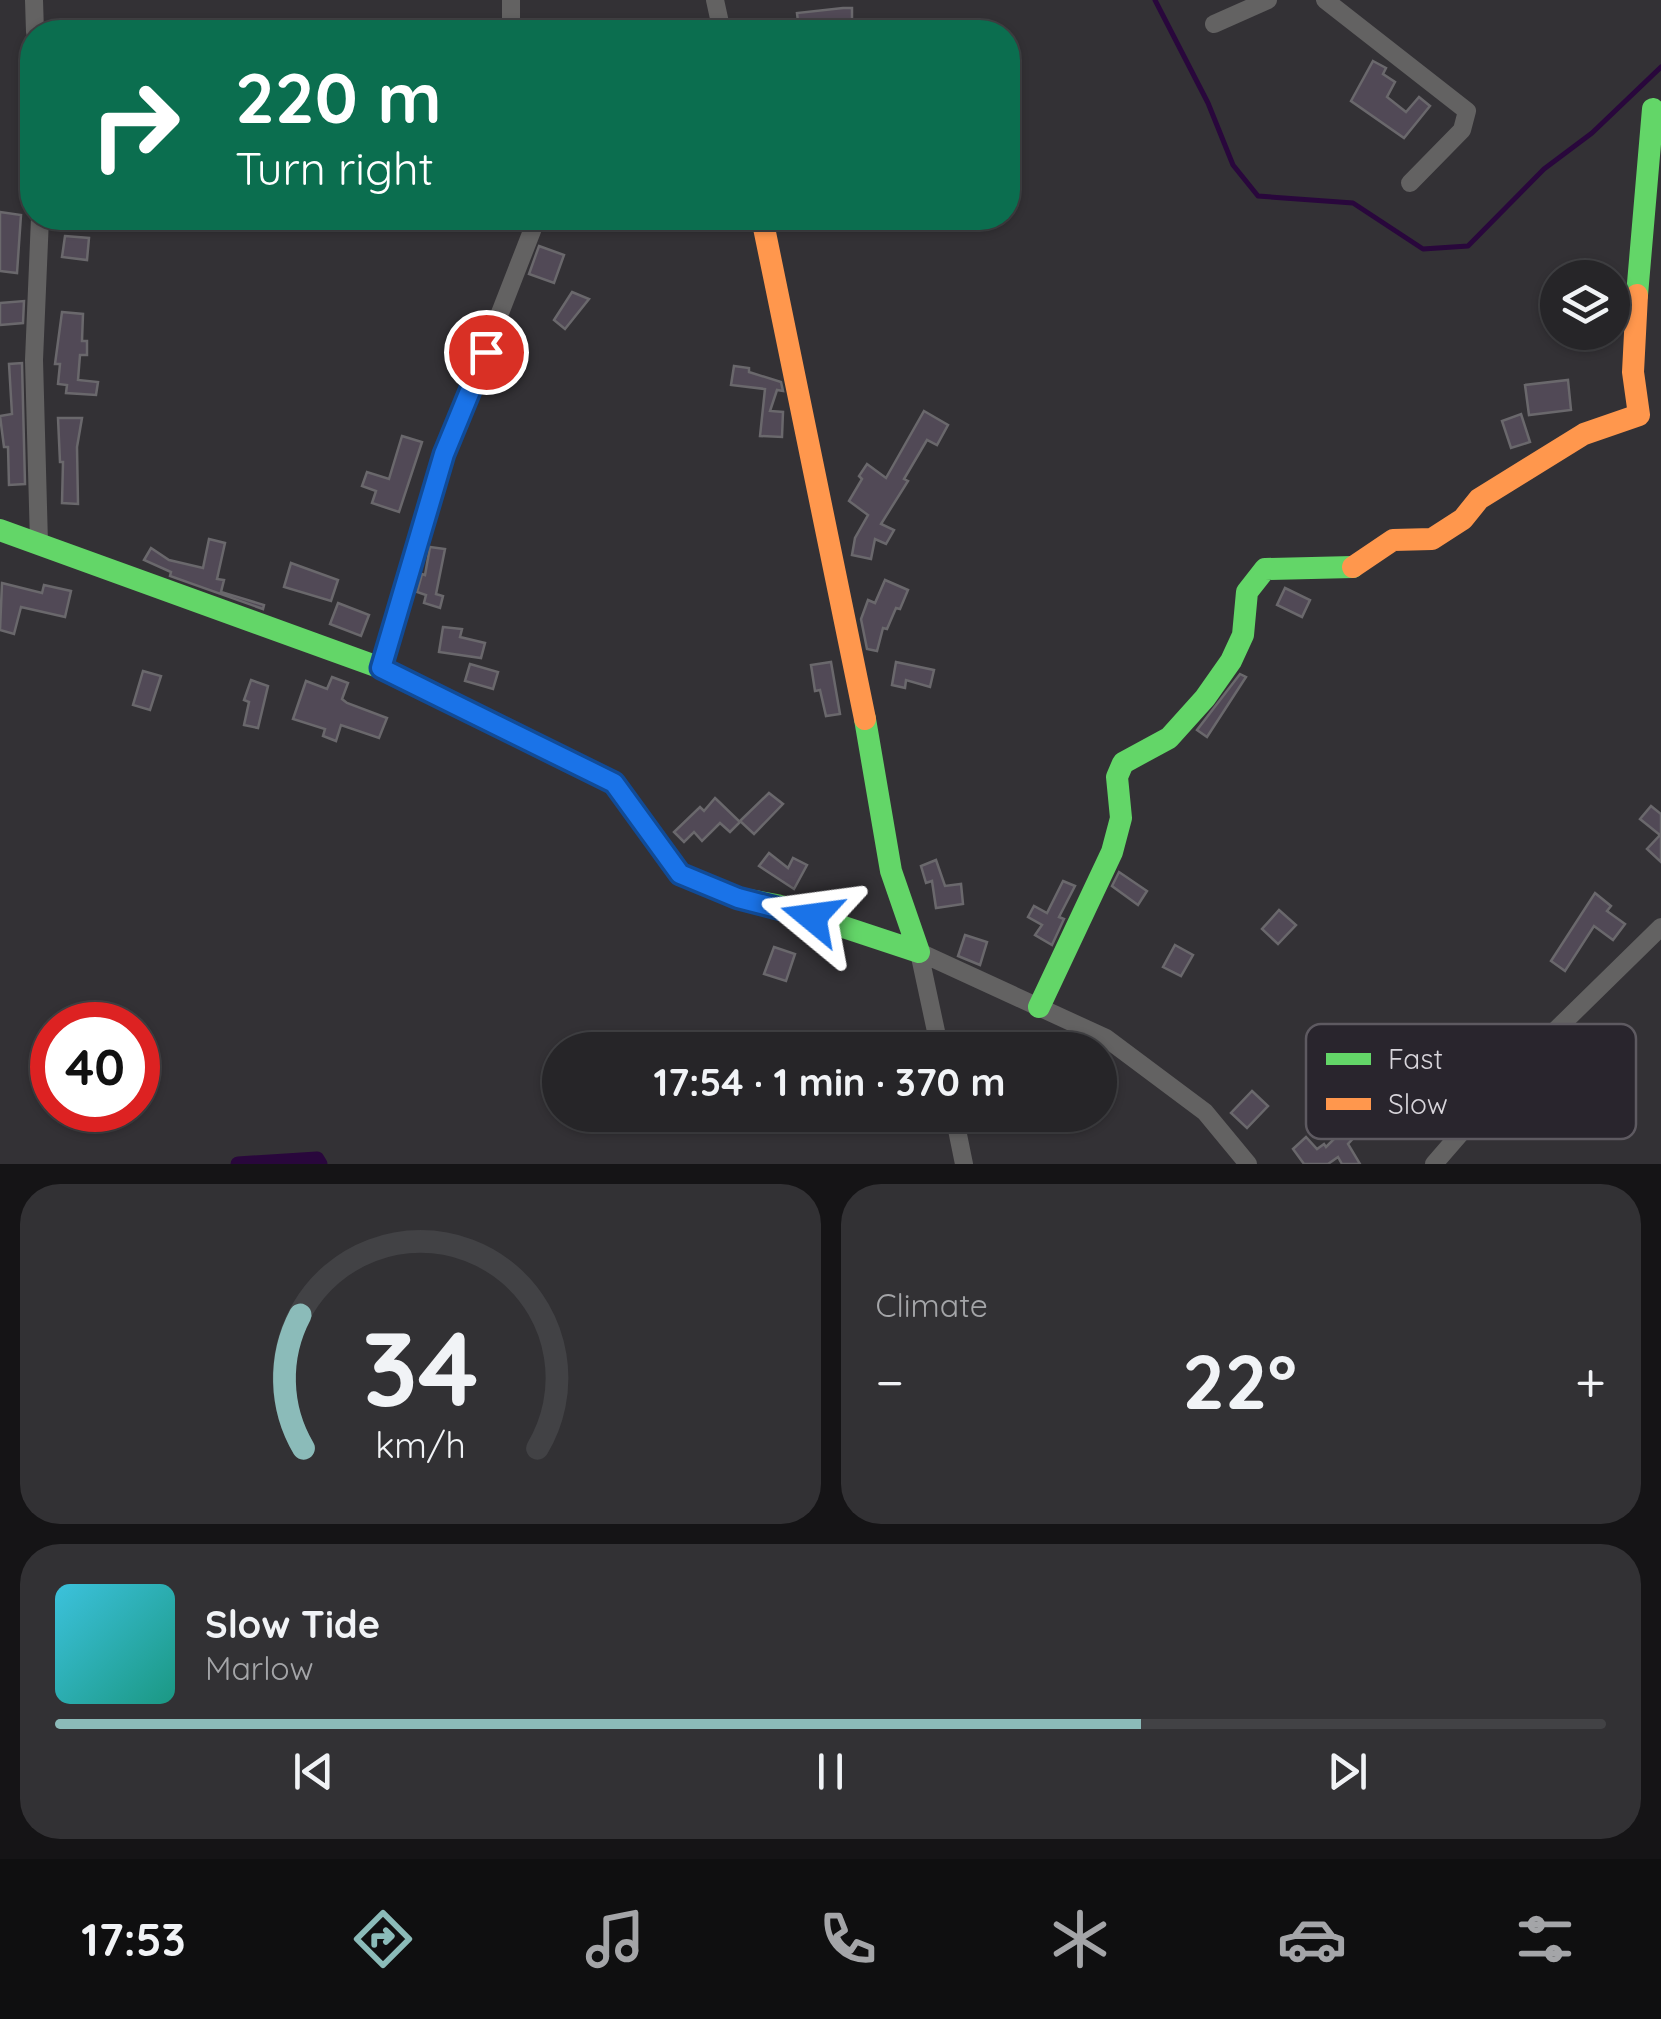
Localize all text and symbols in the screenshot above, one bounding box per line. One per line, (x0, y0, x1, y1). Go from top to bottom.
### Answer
text: 220 m (235, 53, 442, 141)
icon: right (70, 60, 200, 190)
text: Turn right (235, 140, 434, 196)
map controls (1540, 260, 1630, 350)
button: layers (1540, 260, 1630, 350)
pin (444, 310, 529, 395)
icon: arrive (459, 325, 514, 380)
position arrow (760, 865, 864, 969)
speed limit sign: 40 (30, 1002, 160, 1132)
legend (1306, 1024, 1636, 1139)
text: Fast (1388, 1041, 1443, 1076)
text: 17:54 · 1 min · 370 m (653, 1058, 1006, 1106)
text: Slow (1388, 1086, 1448, 1121)
text: Climate (876, 1285, 988, 1325)
text: 34 (362, 1302, 479, 1432)
text: 22° (1182, 1334, 1297, 1428)
text: − (876, 1347, 904, 1416)
text: + (1575, 1347, 1606, 1416)
text: km/h (375, 1422, 466, 1467)
text: Slow Tide (205, 1600, 380, 1648)
text: Marlow (205, 1648, 314, 1688)
icon: previous (286, 1744, 341, 1799)
icon: pause (803, 1744, 858, 1799)
icon: next (1320, 1744, 1375, 1799)
icon: directions (348, 1904, 418, 1974)
icon: music (580, 1904, 650, 1974)
icon: phone (813, 1904, 883, 1974)
icon: climate (1045, 1904, 1115, 1974)
icon: car (1277, 1904, 1347, 1974)
icon: filters (1510, 1904, 1580, 1974)
text: 17:53 (81, 1911, 186, 1967)

